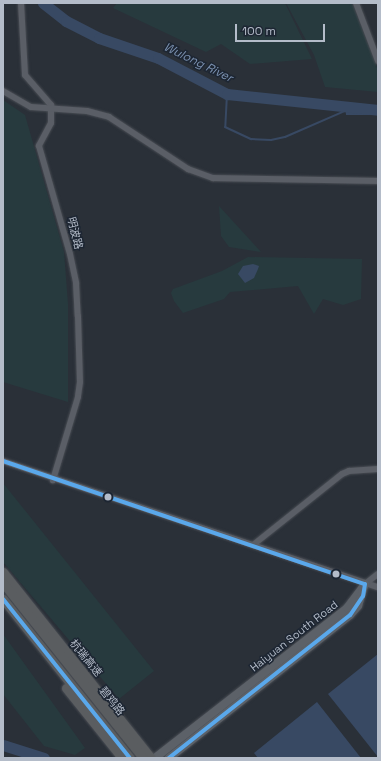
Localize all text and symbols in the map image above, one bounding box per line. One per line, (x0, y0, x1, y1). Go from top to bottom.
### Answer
scale bar (237, 16, 327, 42)
text: 100 m (242, 23, 276, 39)
water label: Wulong River (161, 40, 235, 86)
street label: 明波路 (65, 215, 85, 251)
unlabelled marker (103, 492, 113, 502)
unlabelled marker (331, 569, 341, 579)
street label: Haiyuan South Road (248, 598, 340, 674)
street label: 杭瑞高速 (67, 637, 105, 679)
street label: 碧鸡路 (96, 684, 128, 718)

